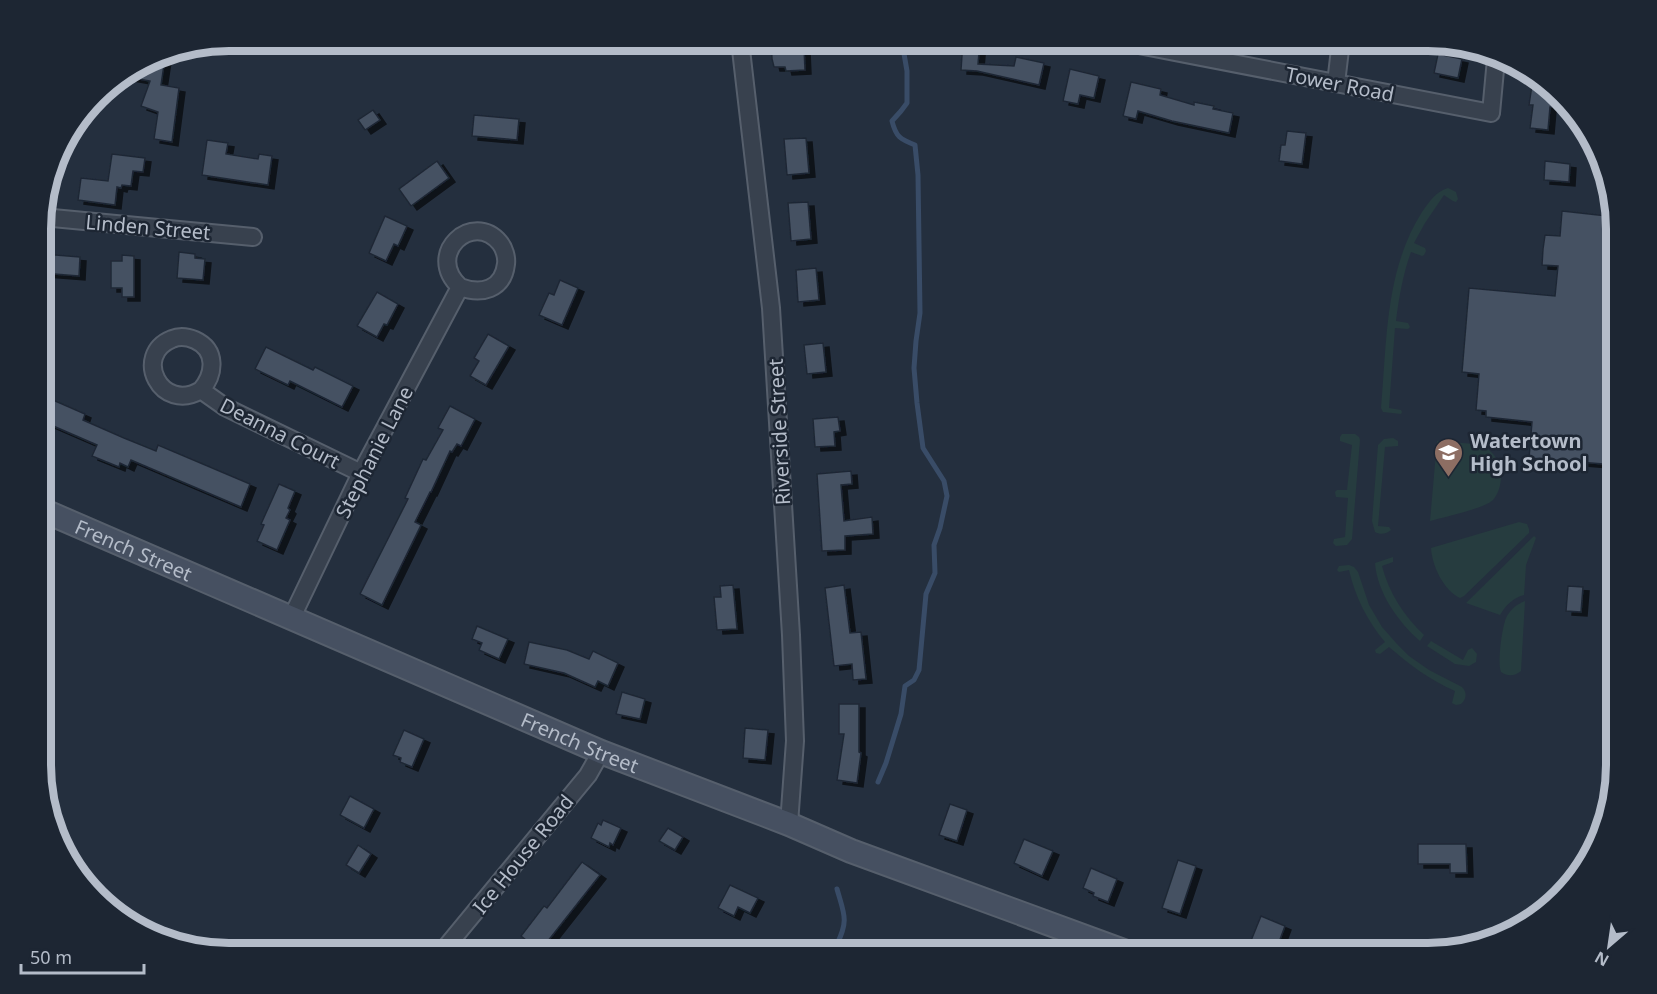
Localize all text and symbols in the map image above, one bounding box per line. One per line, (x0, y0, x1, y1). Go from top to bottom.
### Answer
street label: Tower Road (1283, 60, 1397, 108)
street label: Linden Street (85, 208, 211, 246)
street label: Riverside Street (762, 358, 796, 506)
street label: Stephanie Lane (329, 381, 419, 523)
street label: Deanna Court (216, 391, 344, 475)
place label: Watertown High School (1470, 427, 1587, 477)
school or university icon: Watertown High School (1433, 436, 1465, 478)
street label: French Street (71, 513, 196, 587)
street label: French Street (517, 706, 643, 779)
street label: Ice House Road (466, 789, 580, 919)
north arrow (1579, 916, 1639, 976)
scale bar (21, 937, 144, 975)
text: 50 m (30, 945, 72, 969)
text: N (1591, 946, 1613, 972)

